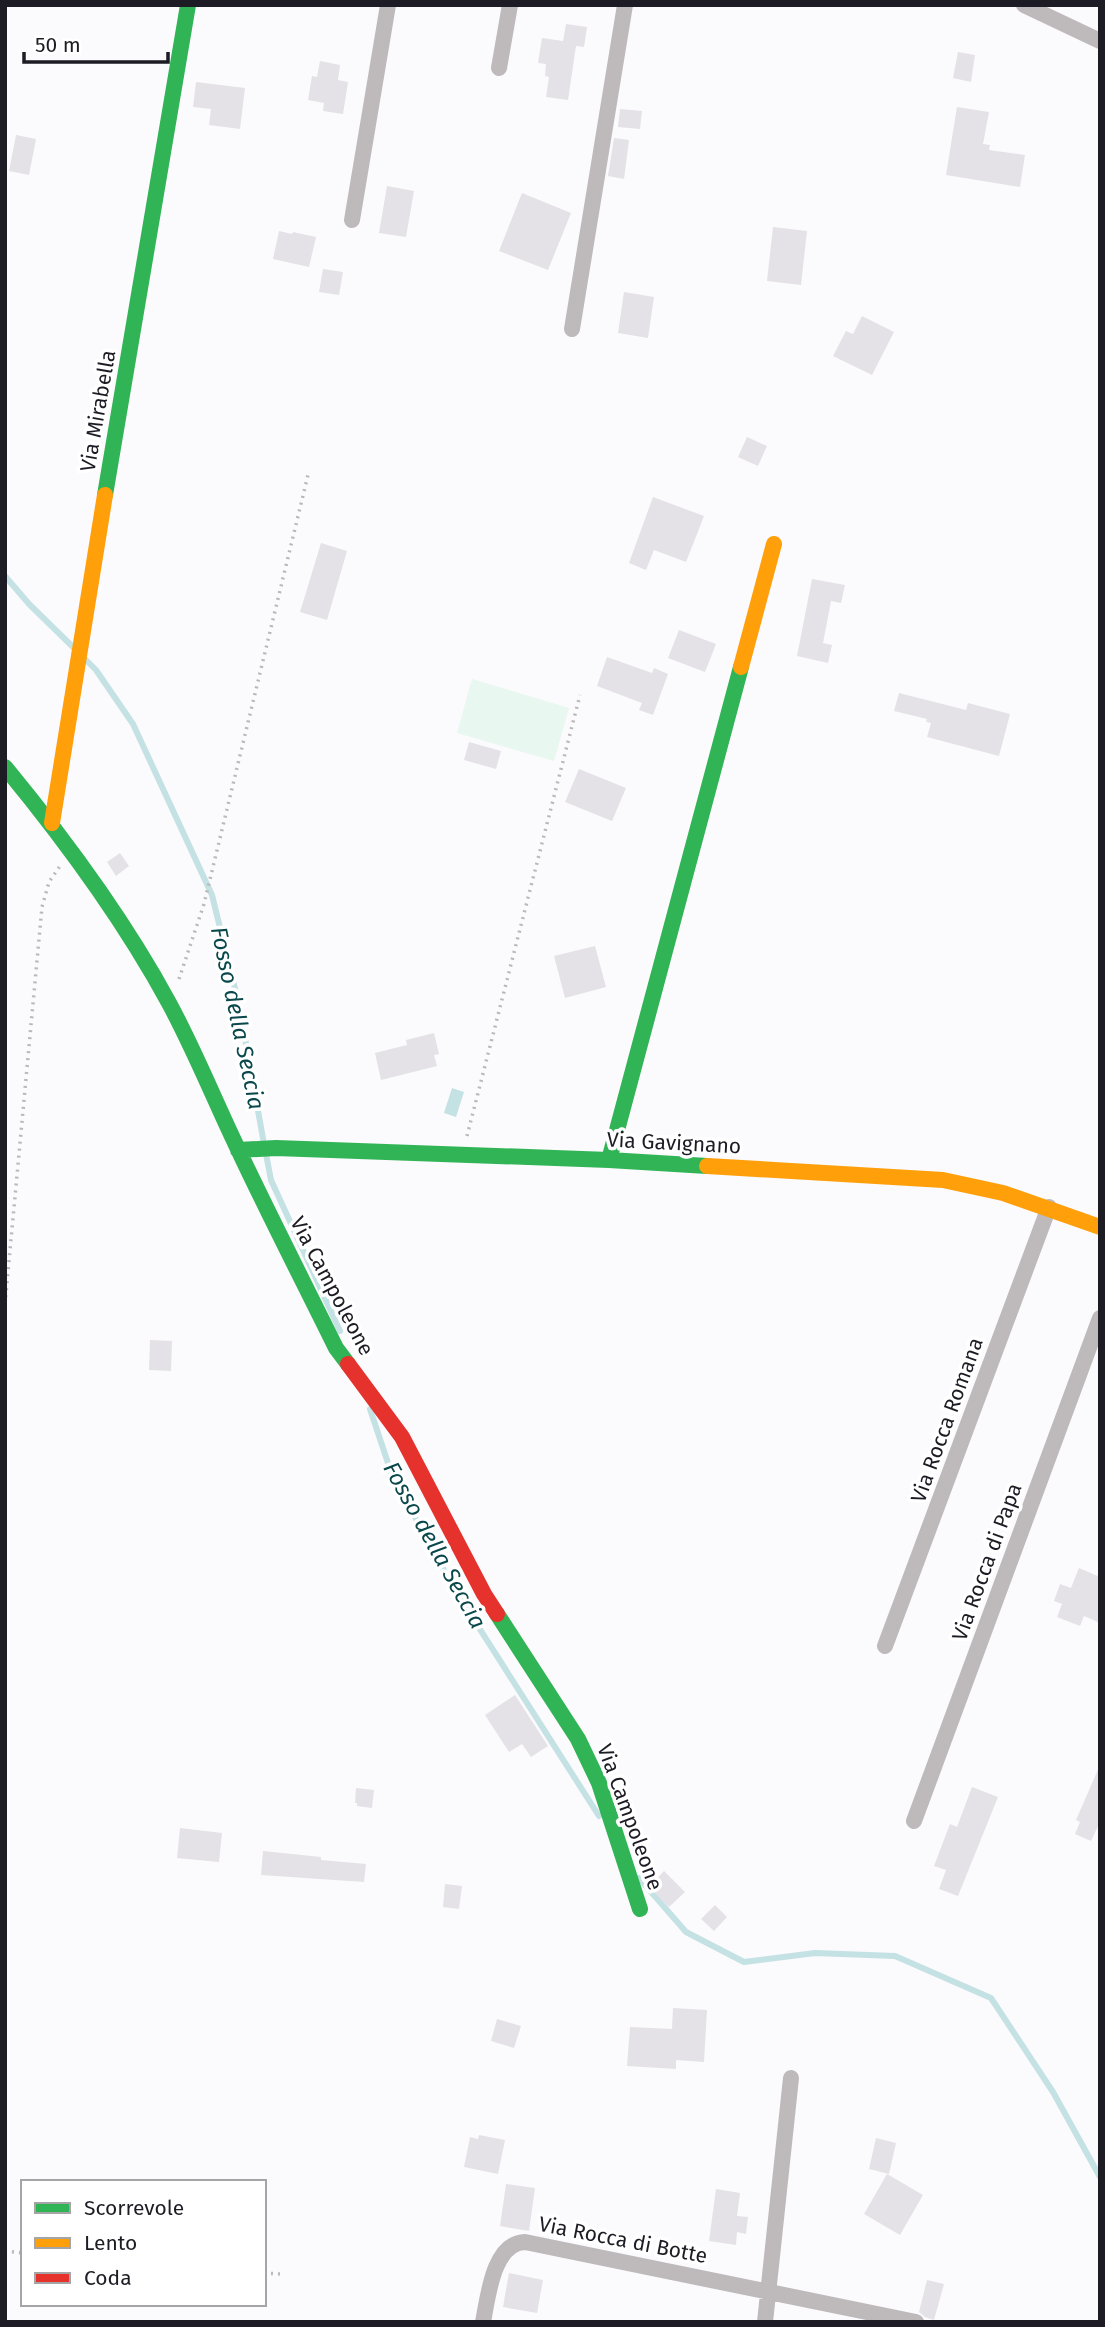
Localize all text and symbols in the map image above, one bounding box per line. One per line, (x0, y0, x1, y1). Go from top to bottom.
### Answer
scale bar (24, 21, 168, 65)
text: 50 m (35, 32, 81, 58)
street label: Via Mirabella (75, 348, 121, 474)
water label: Fosso della Seccia (205, 924, 271, 1112)
street label: Via Gavignano (606, 1127, 742, 1159)
street label: Via Campoleone (284, 1212, 380, 1360)
street label: Via Rocca Romana (905, 1334, 989, 1506)
water label: Fosso della Seccia (378, 1457, 492, 1633)
street label: Via Rocca di Papa (946, 1480, 1028, 1644)
street label: Via Campoleone (591, 1740, 669, 1894)
legend (21, 2180, 266, 2306)
text: Scorrevole (84, 2195, 184, 2221)
street label: Via Rocca di Botte (537, 2211, 709, 2269)
text: Lento (84, 2230, 137, 2256)
text: Coda (84, 2265, 132, 2291)

